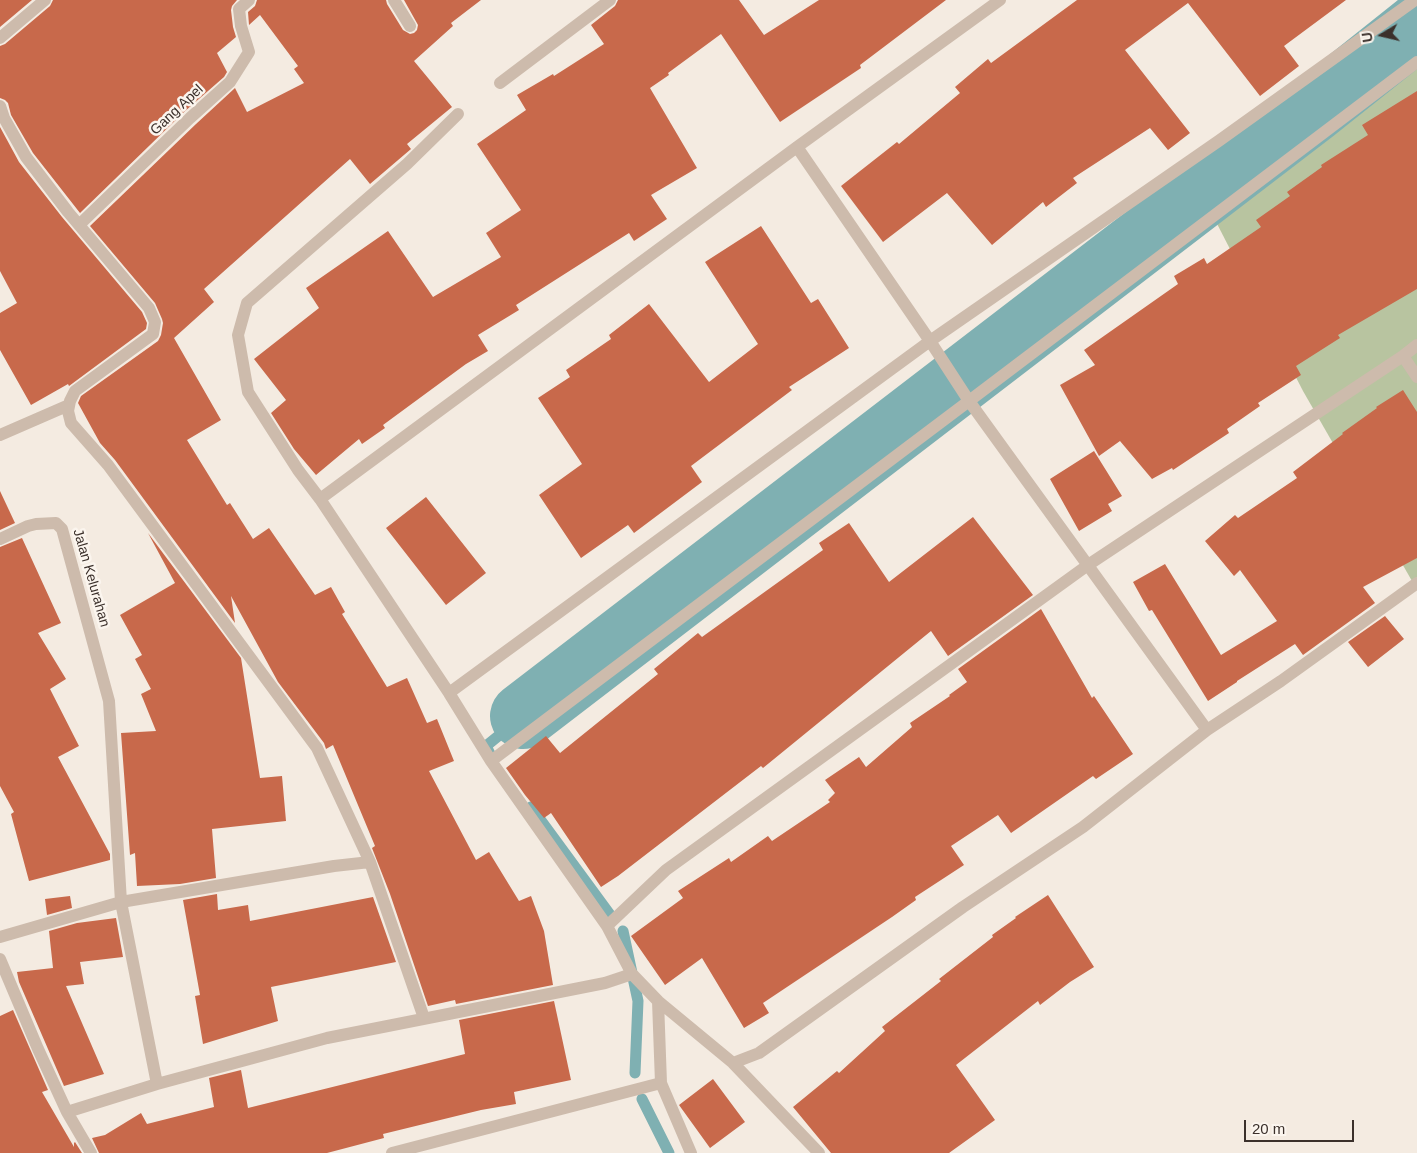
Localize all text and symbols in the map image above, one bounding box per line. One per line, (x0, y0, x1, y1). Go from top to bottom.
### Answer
north arrow (1357, 10, 1407, 60)
text: U (1358, 31, 1376, 44)
street label: Gang Apel (147, 81, 207, 139)
street label: Jalan Kelurahan (69, 527, 113, 629)
scale bar (1247, 1110, 1357, 1142)
text: 20 m (1252, 1120, 1285, 1137)

